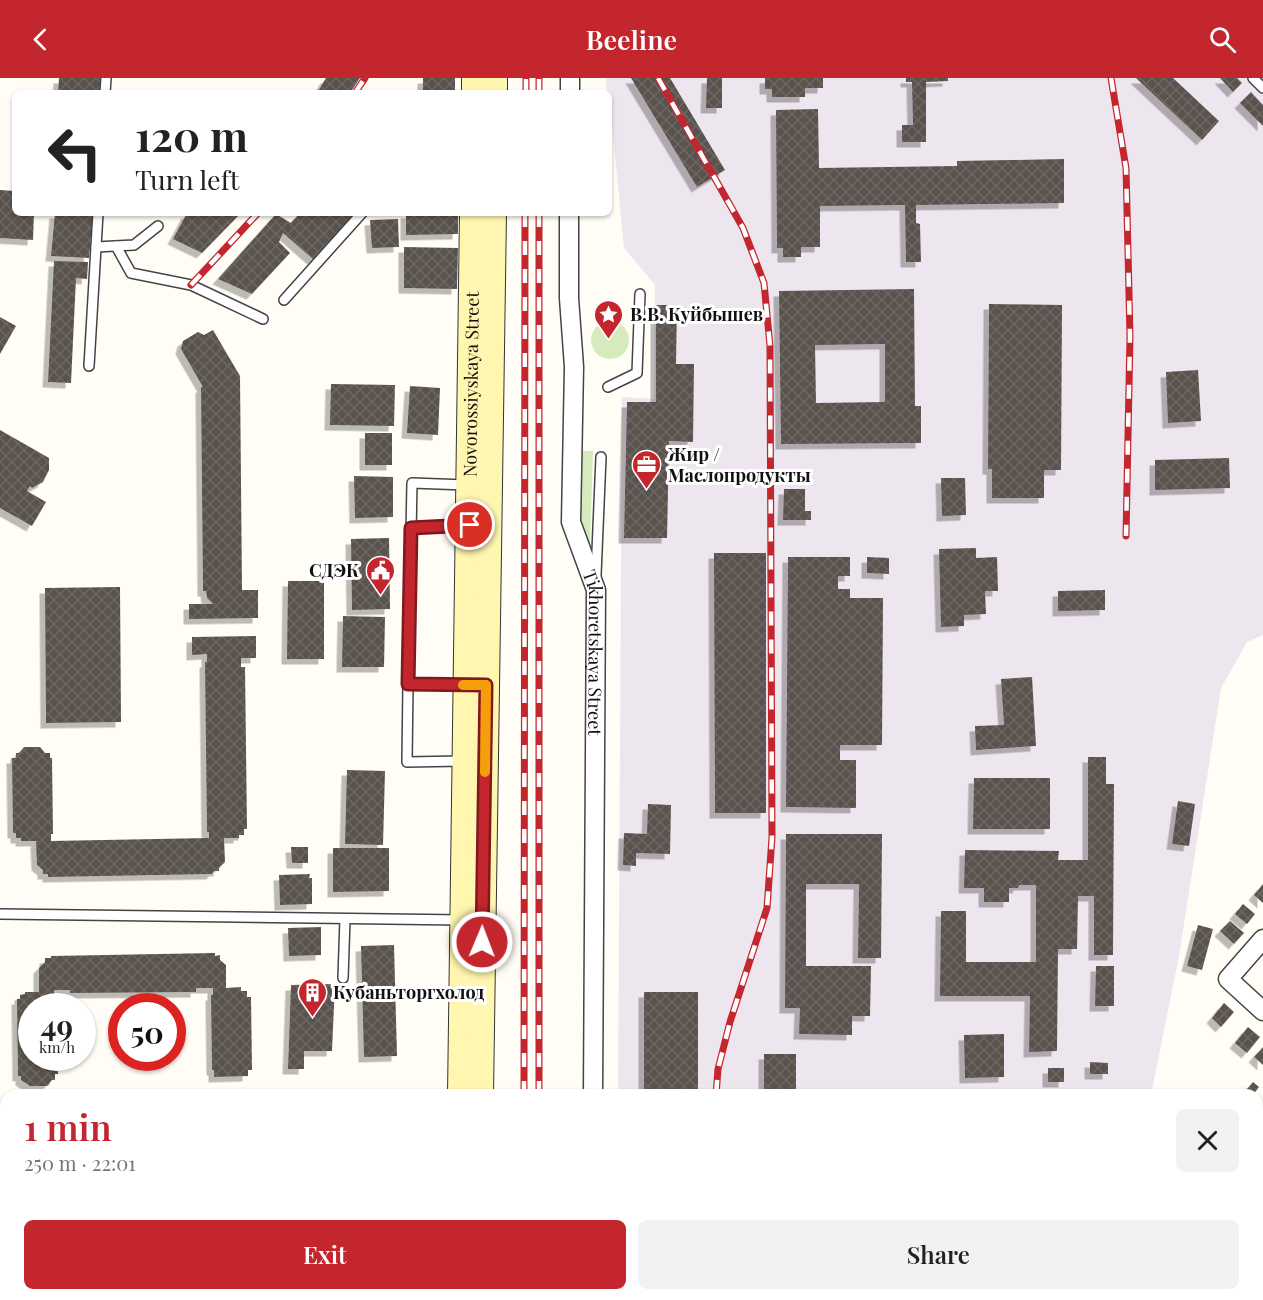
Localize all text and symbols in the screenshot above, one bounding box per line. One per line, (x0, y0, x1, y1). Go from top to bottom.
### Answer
text: Beeline (586, 21, 677, 57)
icon: back (24, 23, 57, 56)
icon: search (1206, 23, 1239, 56)
text: 120 m (135, 107, 248, 163)
icon: left (36, 114, 114, 192)
text: Turn left (135, 161, 239, 197)
street label: Novorossiyskaya Street (457, 290, 484, 477)
place icon: В.В. Куйбышев (593, 298, 625, 340)
place label: В.В. Куйбышев (630, 302, 763, 326)
place label: Жир / Маслопродукты (667, 442, 811, 487)
office icon: Жир / Маслопродукты (631, 448, 663, 490)
pin (444, 499, 495, 550)
icon: arrive (453, 508, 486, 541)
public building icon: СДЭК (364, 554, 396, 596)
place label: СДЭК (309, 558, 359, 582)
street label: Tikhoretskaya Street (577, 566, 608, 736)
position arrow (450, 910, 514, 974)
building icon: Кубаньторгхолод (296, 976, 328, 1018)
place label: Кубаньторгхолод (333, 980, 484, 1004)
speed limit sign: 50 (108, 993, 186, 1071)
text: 49 (41, 1005, 73, 1045)
text: km/h (39, 1037, 75, 1057)
text: 1 min (24, 1102, 112, 1150)
button: close (1176, 1109, 1239, 1172)
text: 250 m · 22:01 (24, 1149, 136, 1176)
button: Exit (24, 1220, 626, 1289)
button: Share (638, 1220, 1239, 1289)

